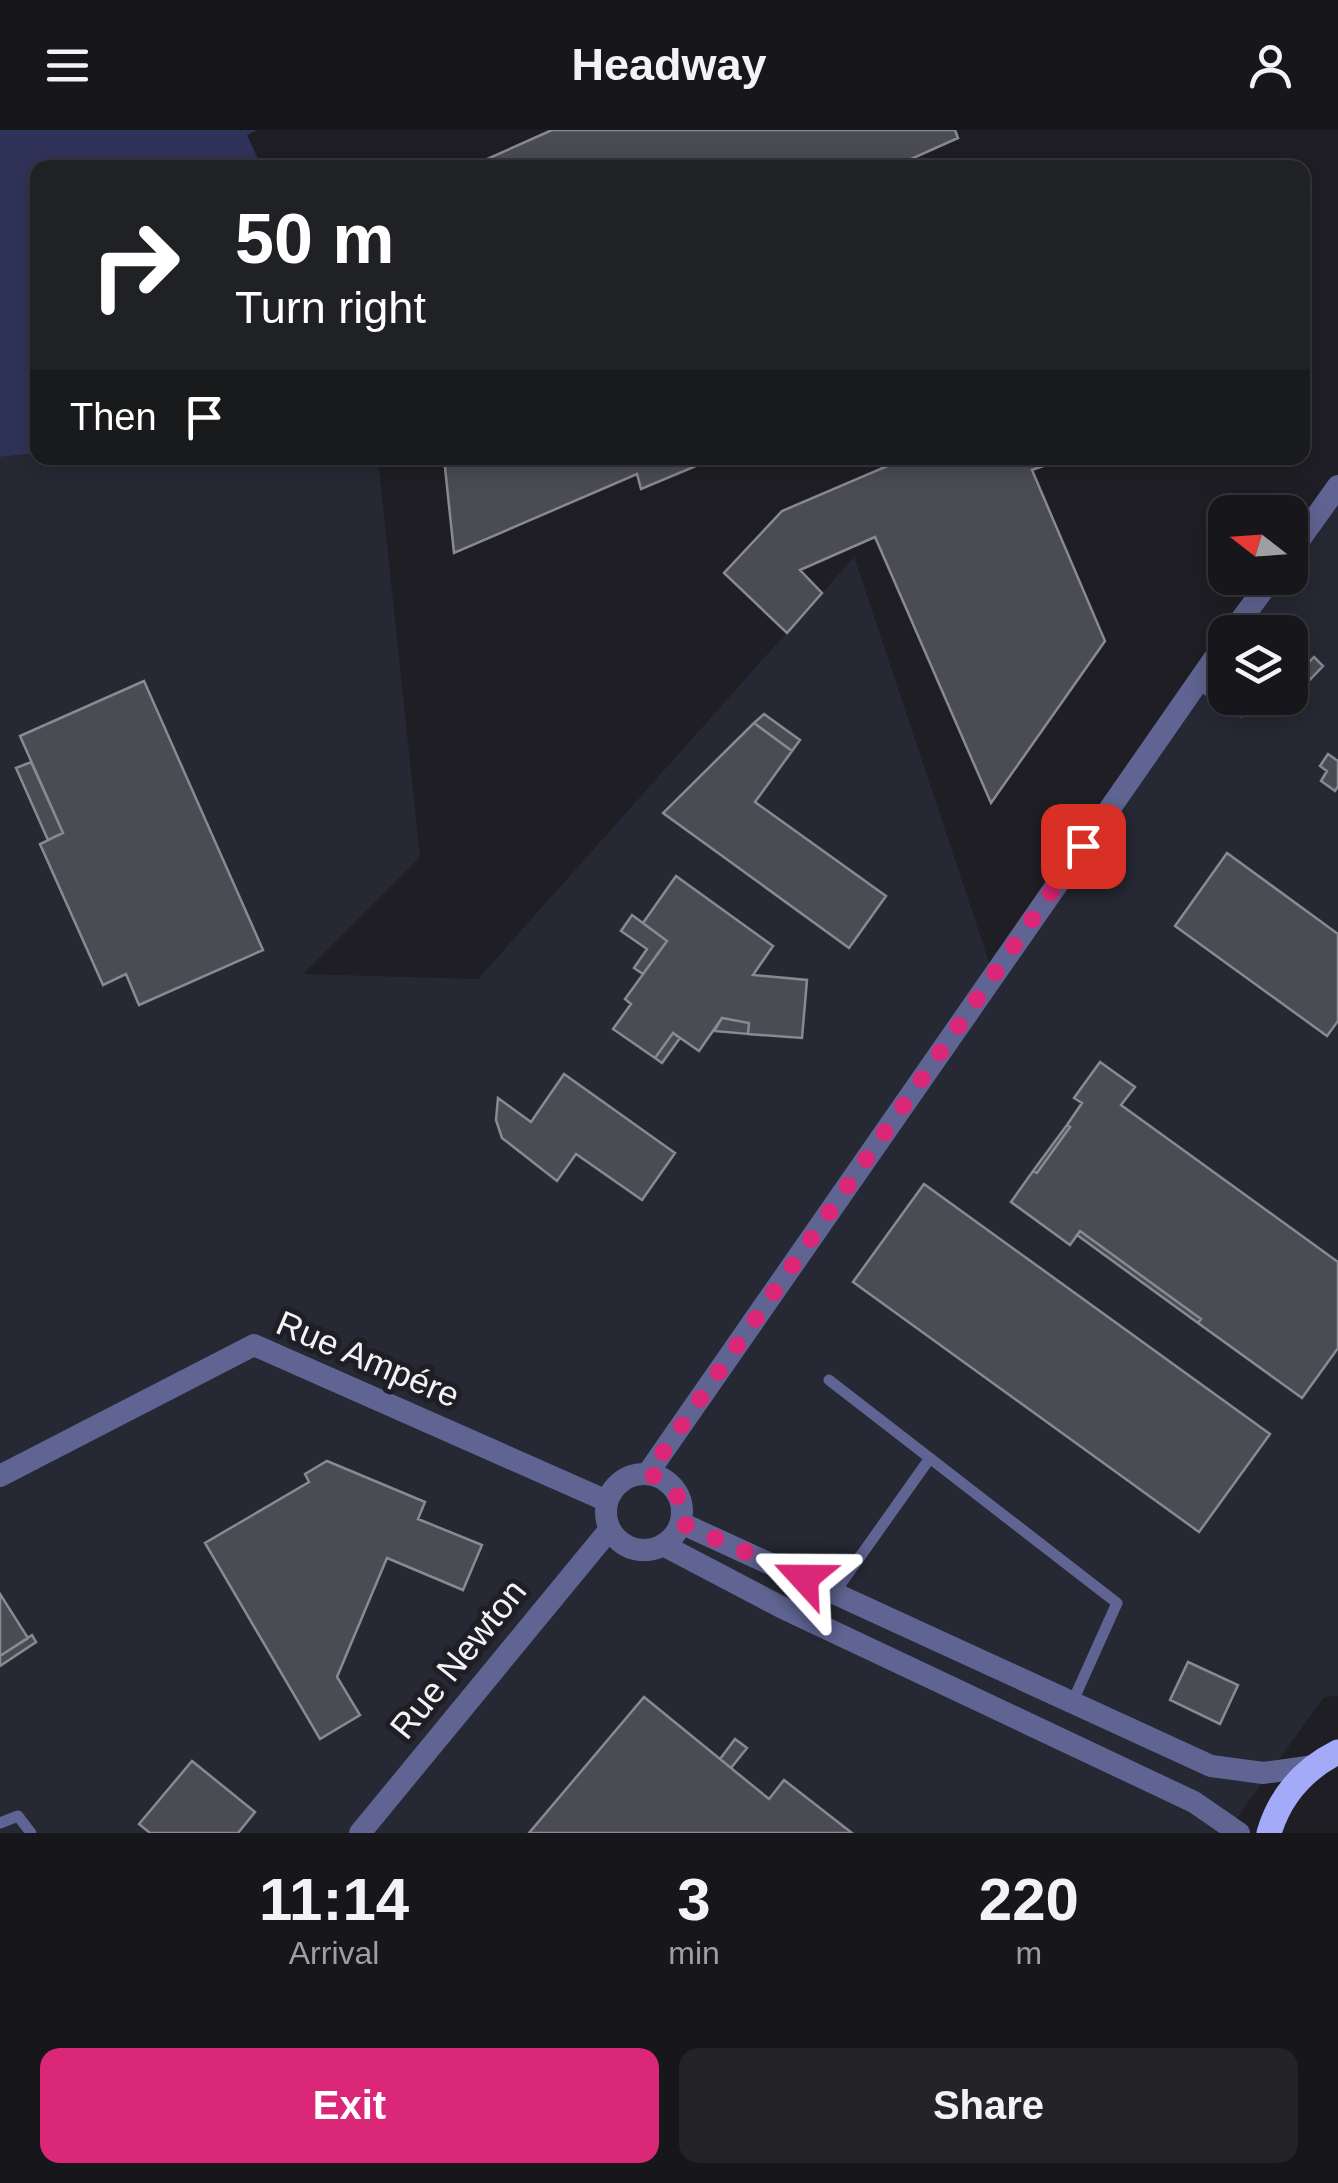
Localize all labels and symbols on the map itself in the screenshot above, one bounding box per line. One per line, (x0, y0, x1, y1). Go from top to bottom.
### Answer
north arrow (1208, 495, 1308, 595)
pin (1041, 804, 1126, 889)
street label: Rue Ampére (271, 1303, 465, 1415)
position arrow (752, 1526, 856, 1630)
street label: Rue Newton (382, 1572, 533, 1746)

